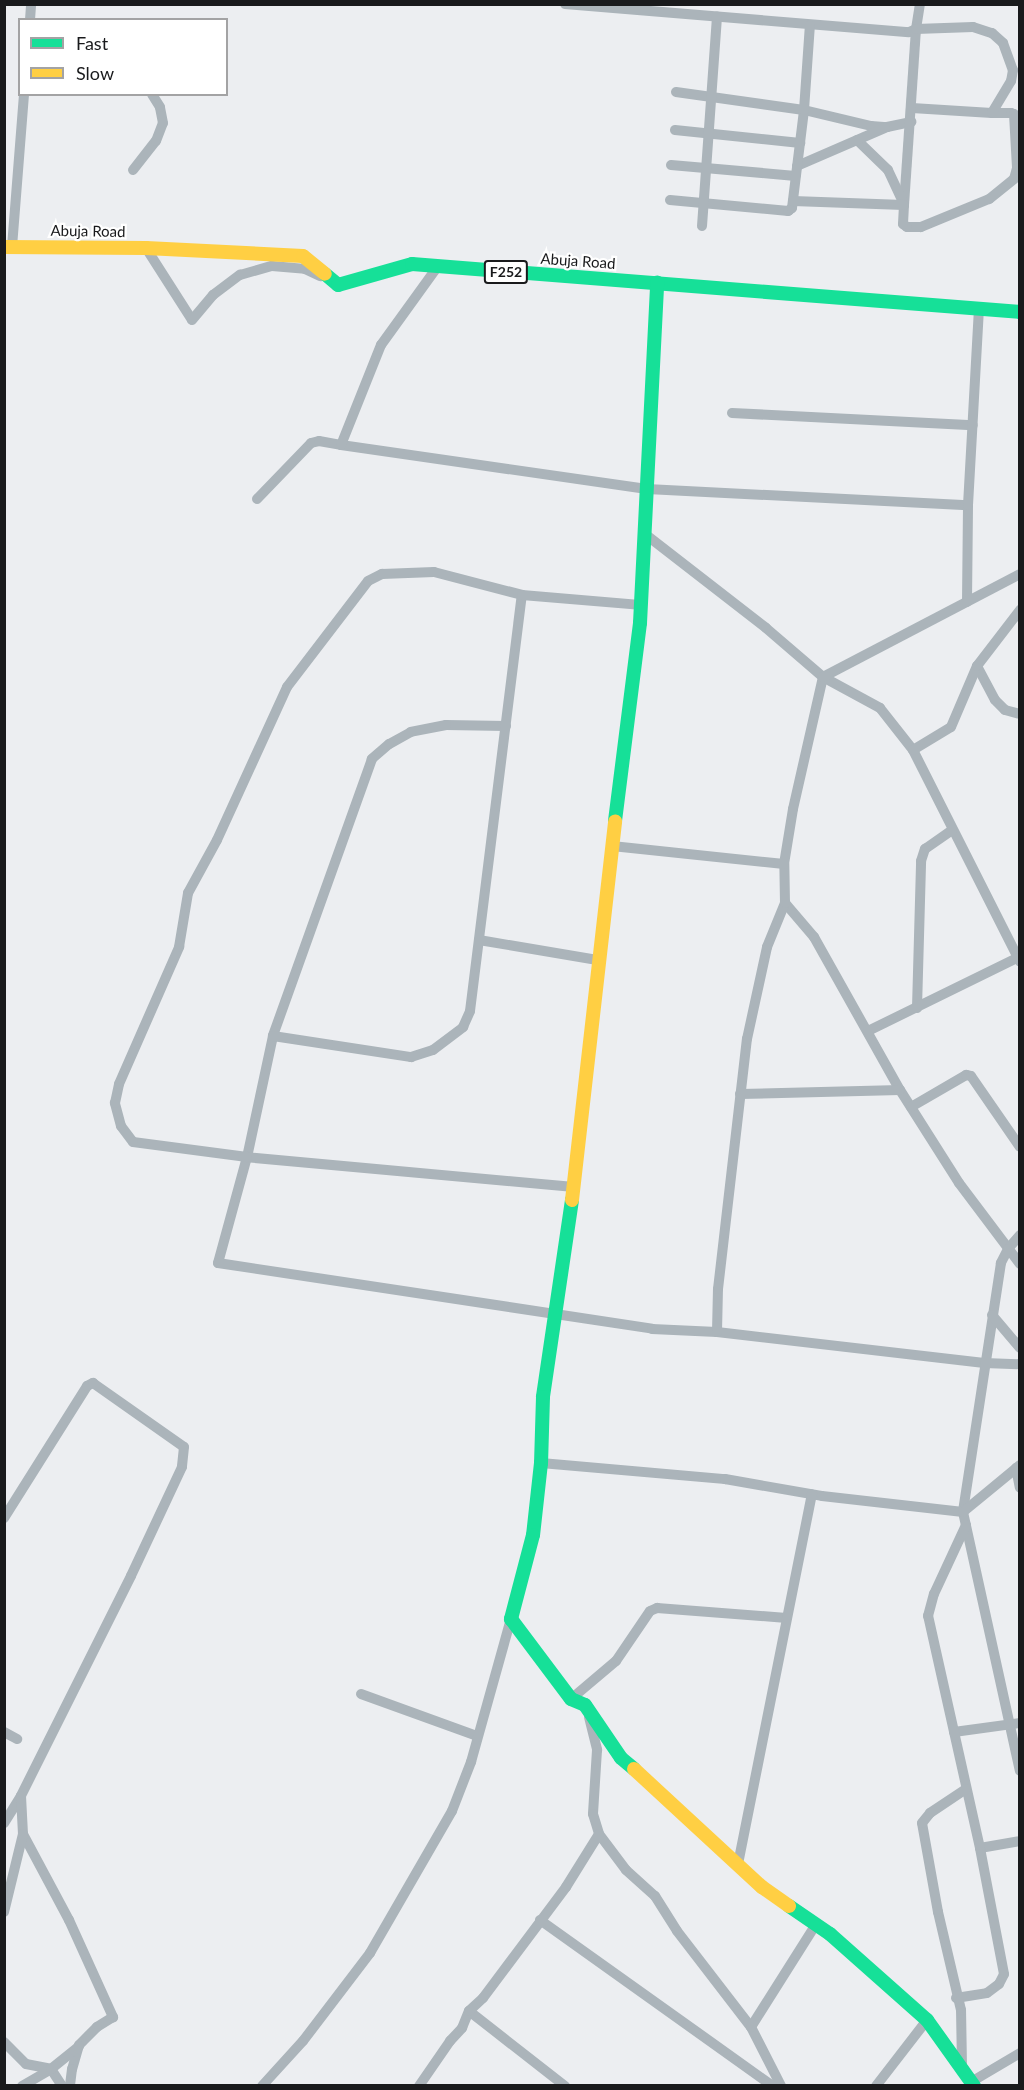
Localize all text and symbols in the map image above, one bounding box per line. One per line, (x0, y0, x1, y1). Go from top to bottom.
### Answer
legend (18, 18, 228, 96)
text: Fast (76, 32, 108, 54)
text: Slow (76, 62, 114, 84)
street label: Abuja Road (50, 221, 126, 241)
street label: Abuja Road (540, 249, 616, 273)
road number: F252 (484, 261, 528, 283)

